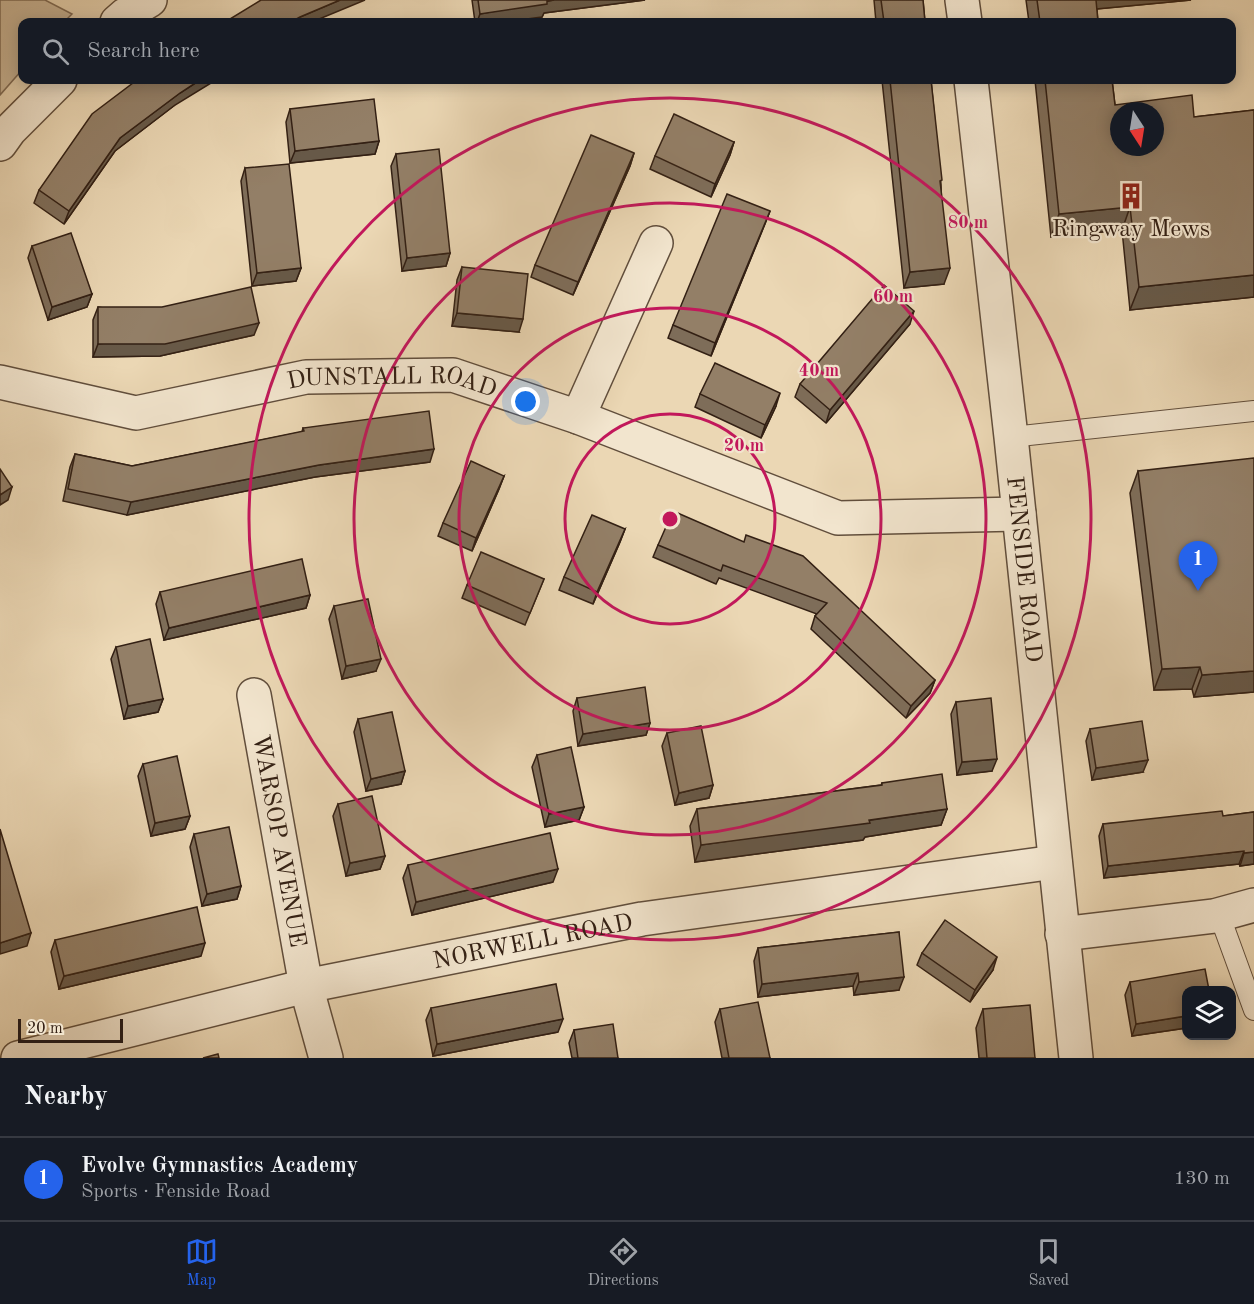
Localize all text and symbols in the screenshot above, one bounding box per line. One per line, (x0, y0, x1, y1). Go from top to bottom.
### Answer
search box (18, 18, 1236, 84)
icon: search (39, 35, 72, 68)
text: Search here (87, 40, 200, 62)
north arrow (1110, 102, 1164, 156)
building icon: Ringway Mews (1116, 181, 1146, 211)
text: 80 m (948, 214, 988, 232)
place label: Ringway Mews (1052, 218, 1210, 242)
text: 60 m (873, 288, 913, 306)
text: 40 m (799, 362, 839, 380)
street label: DUNSTALL ROAD (285, 363, 499, 403)
your location (511, 387, 540, 416)
text: 20 m (724, 437, 764, 455)
street label: FENSIDE ROAD (1001, 475, 1045, 664)
centre of rings (660, 509, 680, 529)
pin: 1 (1178, 542, 1218, 591)
street label: WARSOP AVENUE (247, 733, 309, 949)
street label: NORWELL ROAD (431, 911, 635, 974)
map controls (1182, 986, 1236, 1040)
button: layers (1182, 986, 1236, 1040)
scale bar (18, 1016, 123, 1044)
text: 20 m (27, 1021, 63, 1037)
text: Nearby (24, 1084, 108, 1110)
text: Evolve Gymnastics Academy (81, 1155, 358, 1177)
text: 1 (38, 1169, 49, 1189)
text: 130 m (1174, 1169, 1230, 1189)
text: Sports · Fenside Road (81, 1182, 270, 1202)
tab: Map (185, 1235, 218, 1291)
tab: Directions (588, 1235, 659, 1291)
tab: Saved (1028, 1235, 1069, 1291)

